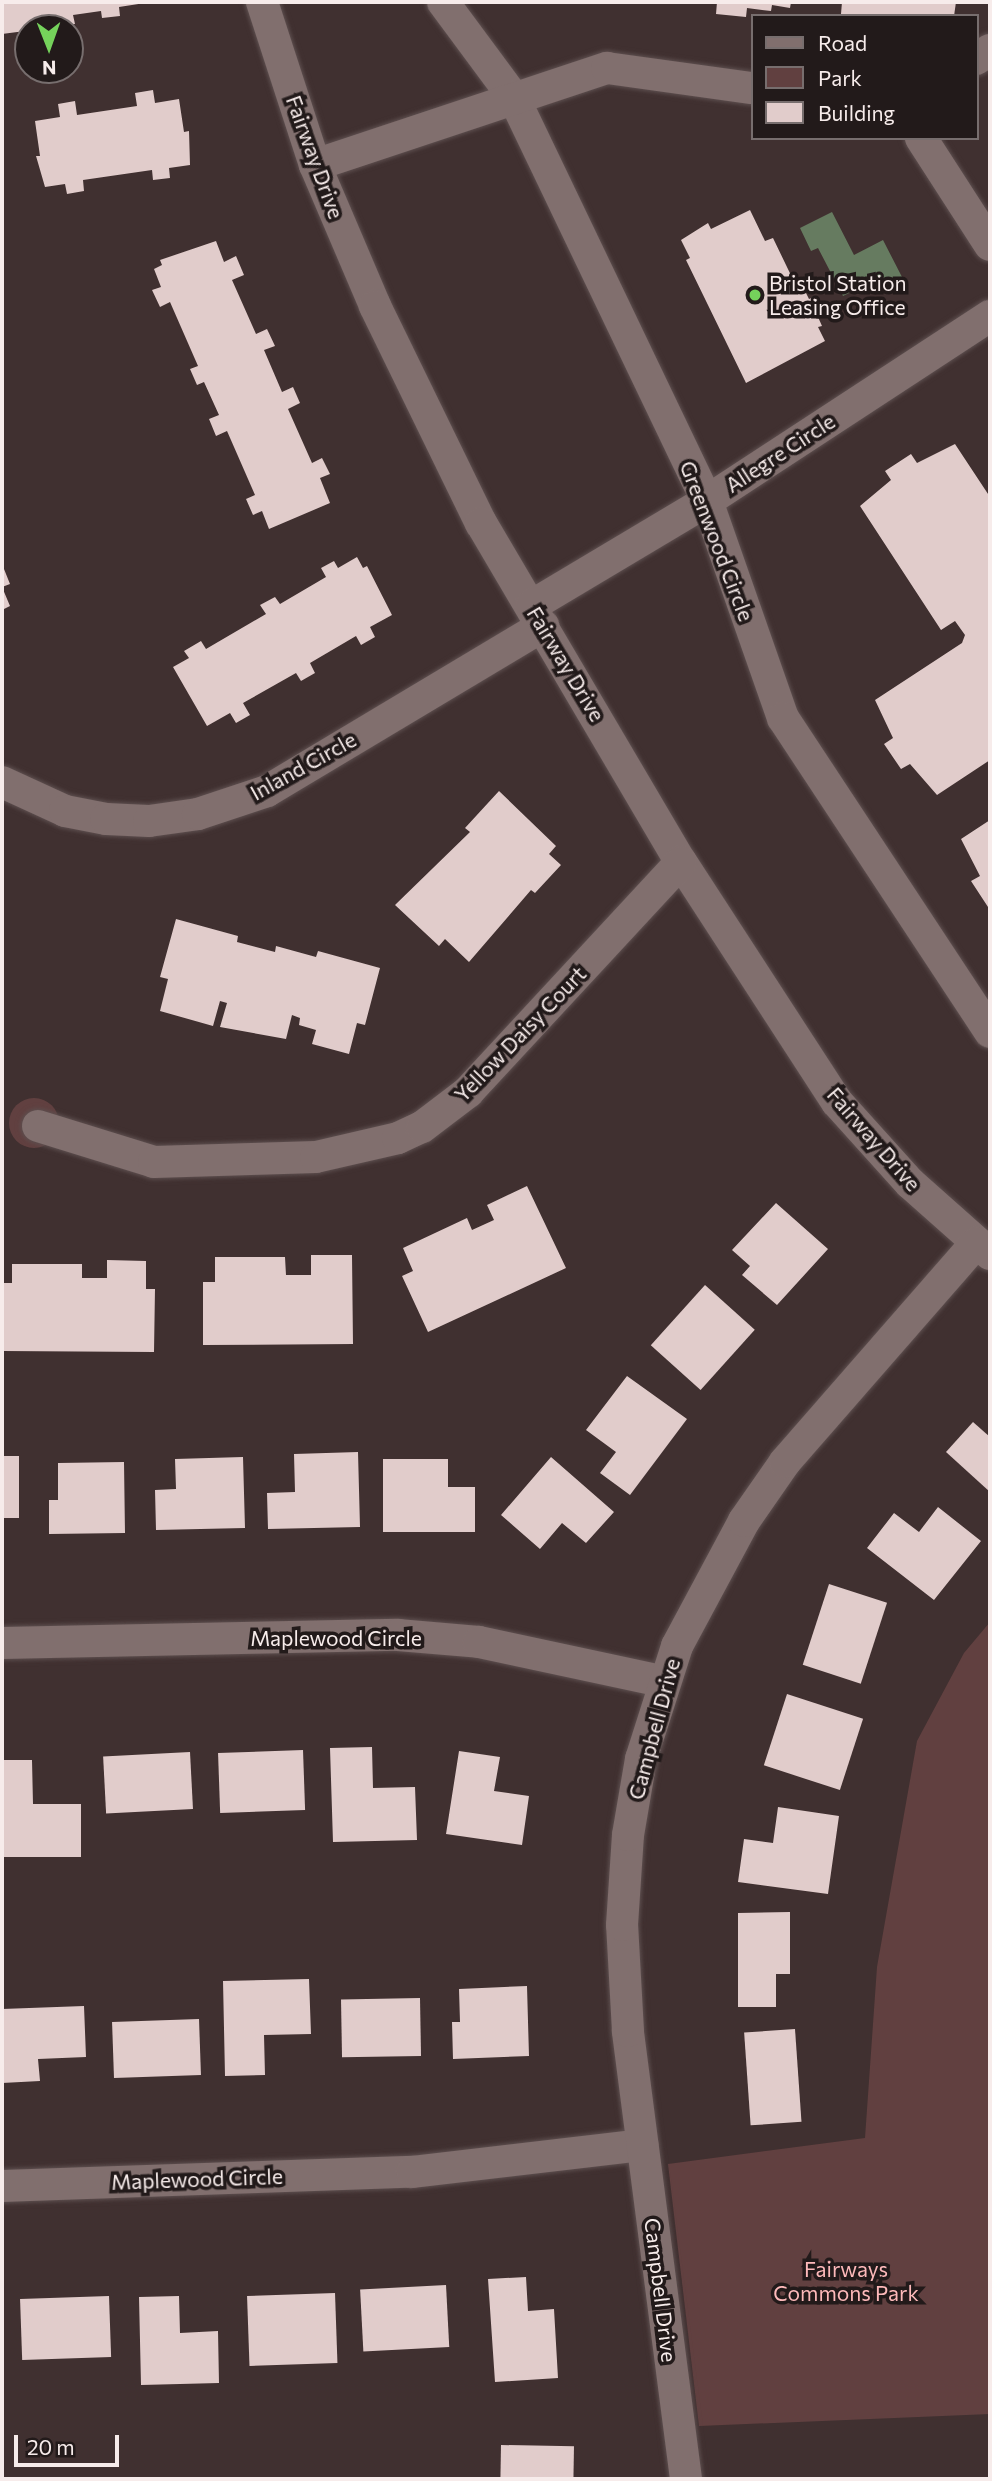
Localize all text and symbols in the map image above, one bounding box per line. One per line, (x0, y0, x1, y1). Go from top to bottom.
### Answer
north arrow (14, 14, 84, 84)
legend (750, 14, 978, 140)
text: Road (818, 30, 867, 55)
text: N (42, 57, 57, 80)
text: Park (818, 65, 862, 90)
street label: Fairway Drive (281, 92, 349, 222)
text: Building (818, 100, 895, 125)
place label: Bristol Station Leasing Office (769, 270, 906, 320)
marker: Bristol Station Leasing Office (747, 287, 763, 303)
street label: Allegre Circle (721, 408, 839, 498)
street label: Greenwood Circle (675, 457, 759, 625)
street label: Fairway Drive (522, 602, 610, 726)
street label: Inland Circle (246, 727, 360, 805)
street label: Yellow Daisy Court (449, 961, 591, 1107)
street label: Fairway Drive (822, 1082, 926, 1196)
street label: Maplewood Circle (250, 1625, 422, 1651)
street label: Campbell Drive (623, 1656, 685, 1802)
street label: Maplewood Circle (111, 2163, 283, 2195)
street label: Campbell Drive (640, 2216, 682, 2364)
park label: Fairways Commons Park (773, 2256, 919, 2306)
scale bar (18, 2422, 122, 2466)
text: 20 m (27, 2434, 75, 2459)

